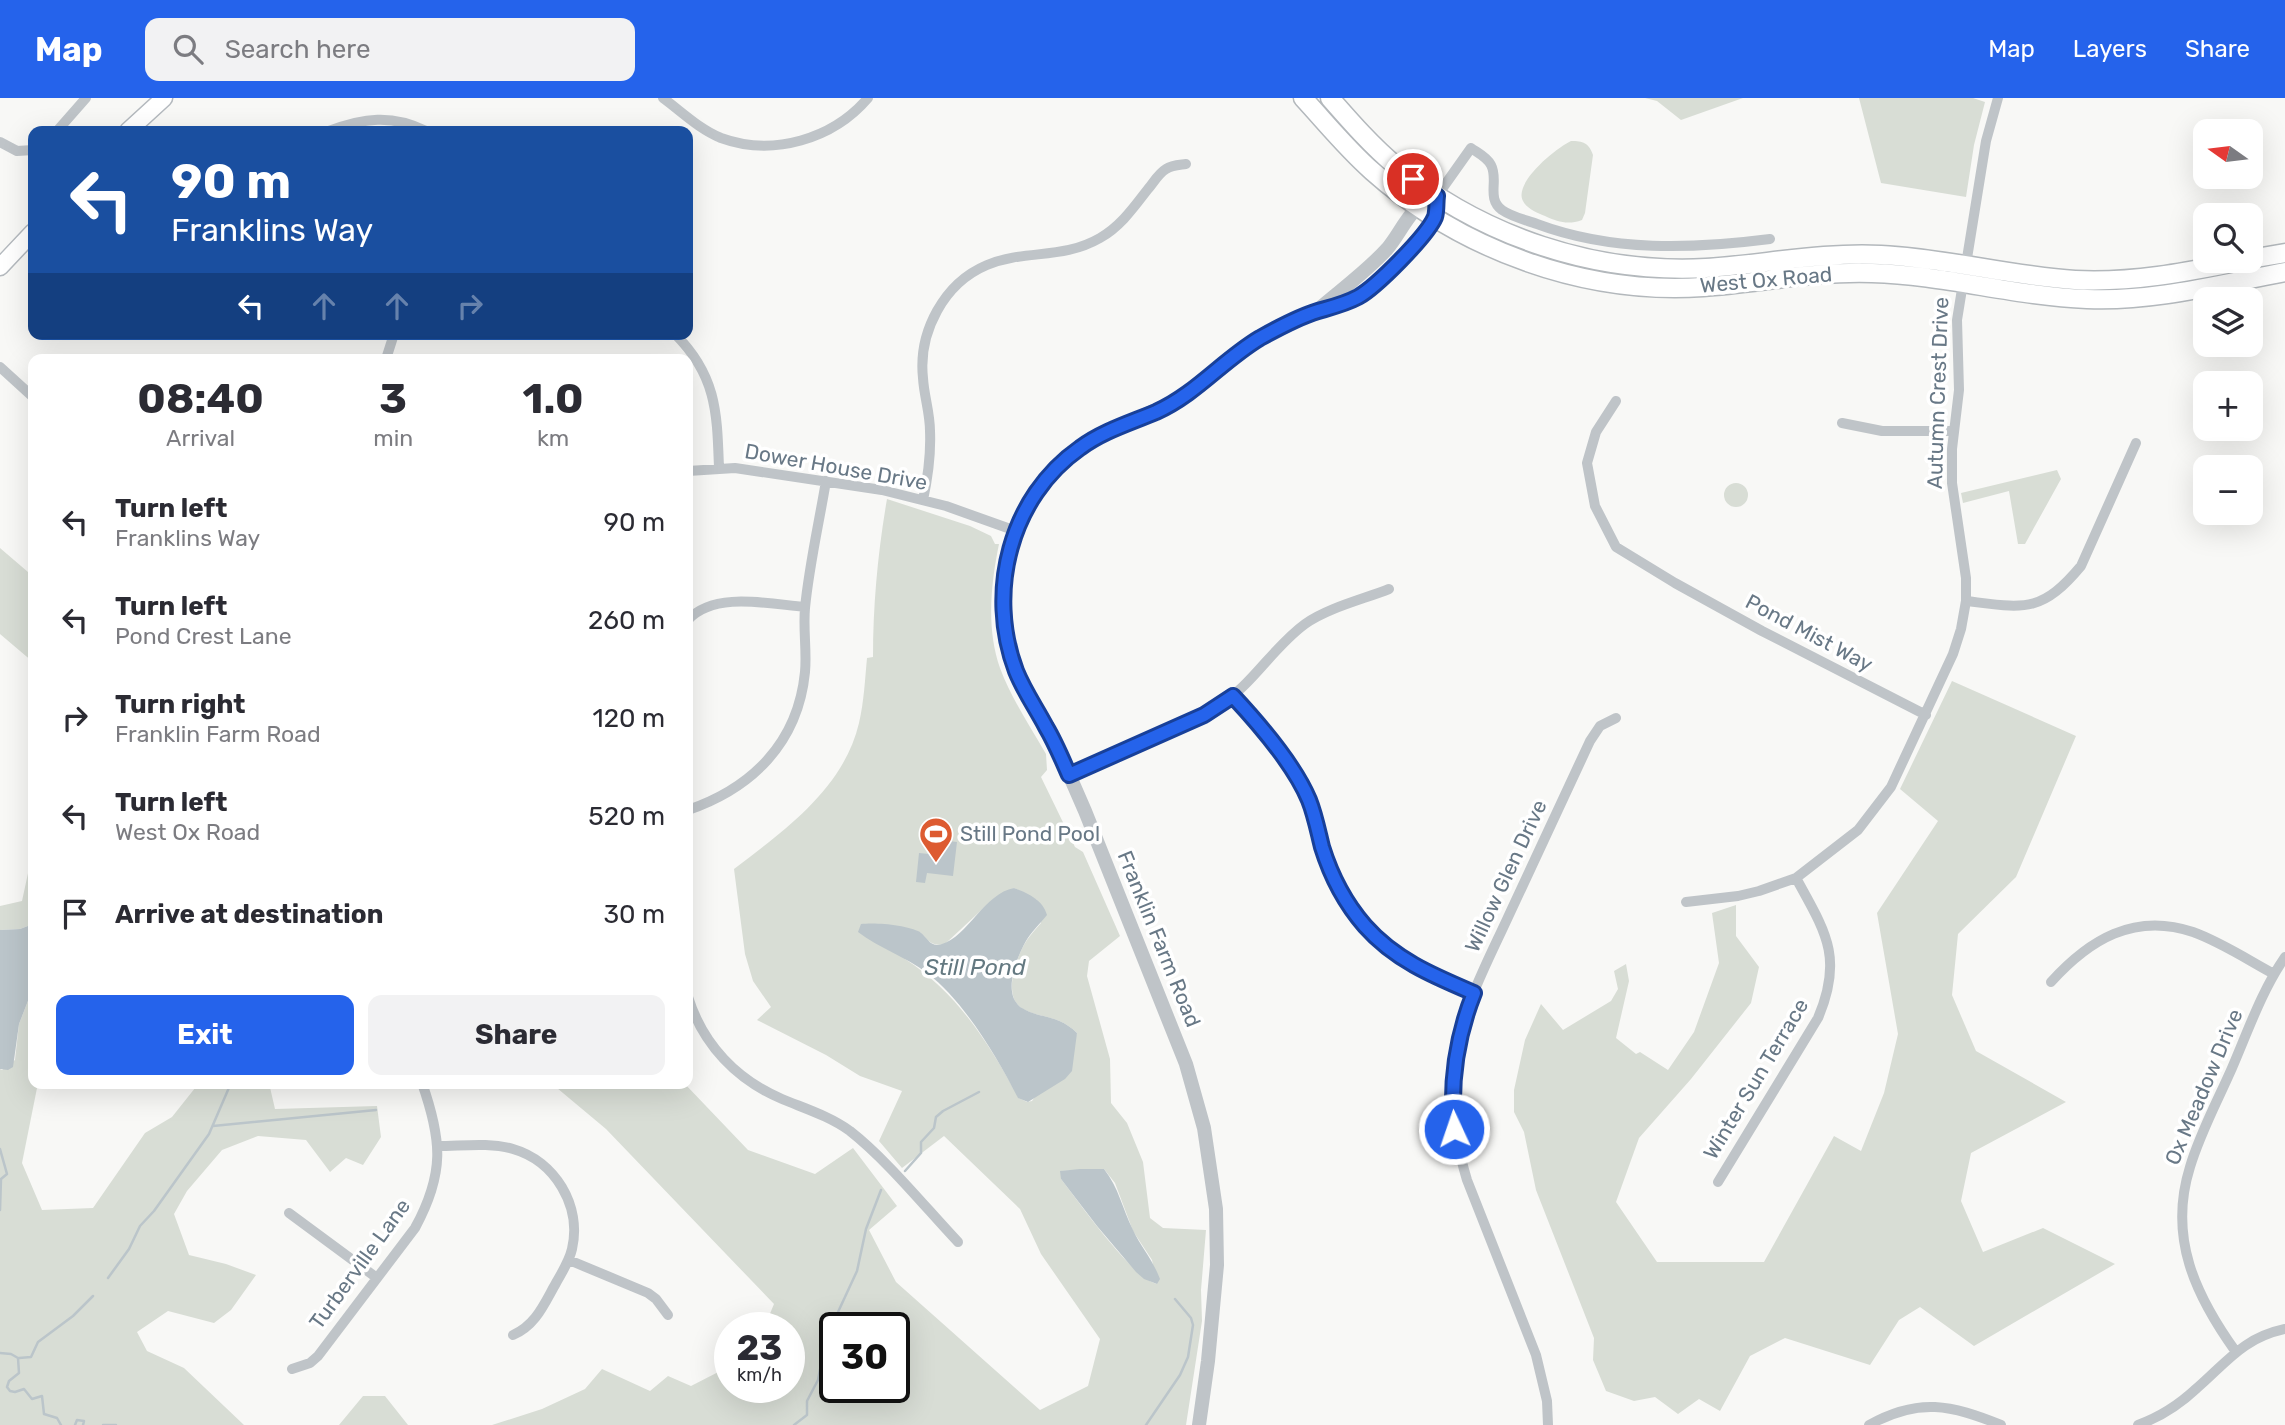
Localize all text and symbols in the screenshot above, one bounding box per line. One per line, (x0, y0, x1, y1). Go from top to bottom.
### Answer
search box (145, 18, 635, 81)
text: Map (35, 30, 103, 69)
icon: search (169, 30, 207, 68)
text: Search here (225, 34, 370, 65)
text: Map (1988, 35, 2035, 63)
text: Layers (2073, 35, 2147, 63)
text: Share (2185, 35, 2250, 63)
north arrow (2193, 119, 2263, 189)
map controls (2193, 119, 2263, 525)
pin (1383, 149, 1443, 209)
text: 90 m (171, 152, 291, 210)
icon: left (56, 154, 147, 245)
icon: arrive (1394, 160, 1432, 198)
button: search (2193, 203, 2263, 273)
text: Franklins Way (171, 211, 373, 249)
street label: West Ox Road (1699, 261, 1833, 298)
icon: left (232, 287, 270, 325)
icon: ahead (305, 287, 343, 325)
icon: ahead (378, 287, 416, 325)
icon: right (451, 287, 489, 325)
button: layers (2193, 287, 2263, 357)
street label: Autumn Crest Drive (1922, 297, 1953, 489)
button: + (2193, 371, 2263, 441)
text: 08:40 (137, 374, 264, 424)
text: 3 (379, 374, 407, 424)
text: 1.0 (523, 374, 584, 424)
text: Arrival (166, 424, 235, 452)
text: min (373, 424, 413, 452)
text: km (537, 424, 569, 452)
street label: Dower House Drive (743, 438, 929, 495)
button: − (2193, 455, 2263, 525)
text: Turn left (115, 493, 227, 524)
icon: left (56, 503, 94, 541)
text: 90 m (604, 507, 665, 538)
text: Franklins Way (115, 524, 260, 552)
street label: Pond Mist Way (1741, 589, 1877, 677)
text: Turn left (115, 591, 227, 622)
icon: left (56, 601, 94, 639)
text: 260 m (588, 605, 665, 636)
text: Pond Crest Lane (115, 622, 292, 650)
text: Turn right (115, 689, 245, 720)
icon: right (56, 699, 94, 737)
text: 120 m (593, 703, 665, 734)
text: Franklin Farm Road (115, 720, 321, 748)
text: Turn left (115, 787, 227, 818)
street label: Willow Glen Drive (1459, 796, 1552, 956)
icon: left (56, 797, 94, 835)
text: 520 m (588, 801, 665, 832)
sports icon: Still Pond Pool (917, 815, 955, 864)
text: West Ox Road (115, 818, 260, 846)
place label: Still Pond Pool (960, 821, 1100, 846)
street label: Franklin Farm Road (1113, 847, 1206, 1031)
icon: arrive (56, 895, 94, 933)
text: Arrive at destination (115, 899, 383, 930)
text: 30 m (603, 899, 665, 930)
water label: Still Pond (924, 953, 1026, 981)
street label: Winter Sun Terrace (1698, 994, 1813, 1164)
button: Exit (56, 995, 354, 1075)
button: Share (368, 995, 665, 1075)
street label: Ox Meadow Drive (2159, 1005, 2248, 1169)
position arrow (1417, 1092, 1491, 1166)
street label: Turberville Lane (304, 1194, 415, 1334)
speed limit sign: 30 (819, 1312, 910, 1403)
text: 23 (737, 1327, 782, 1369)
text: km/h (737, 1364, 782, 1386)

